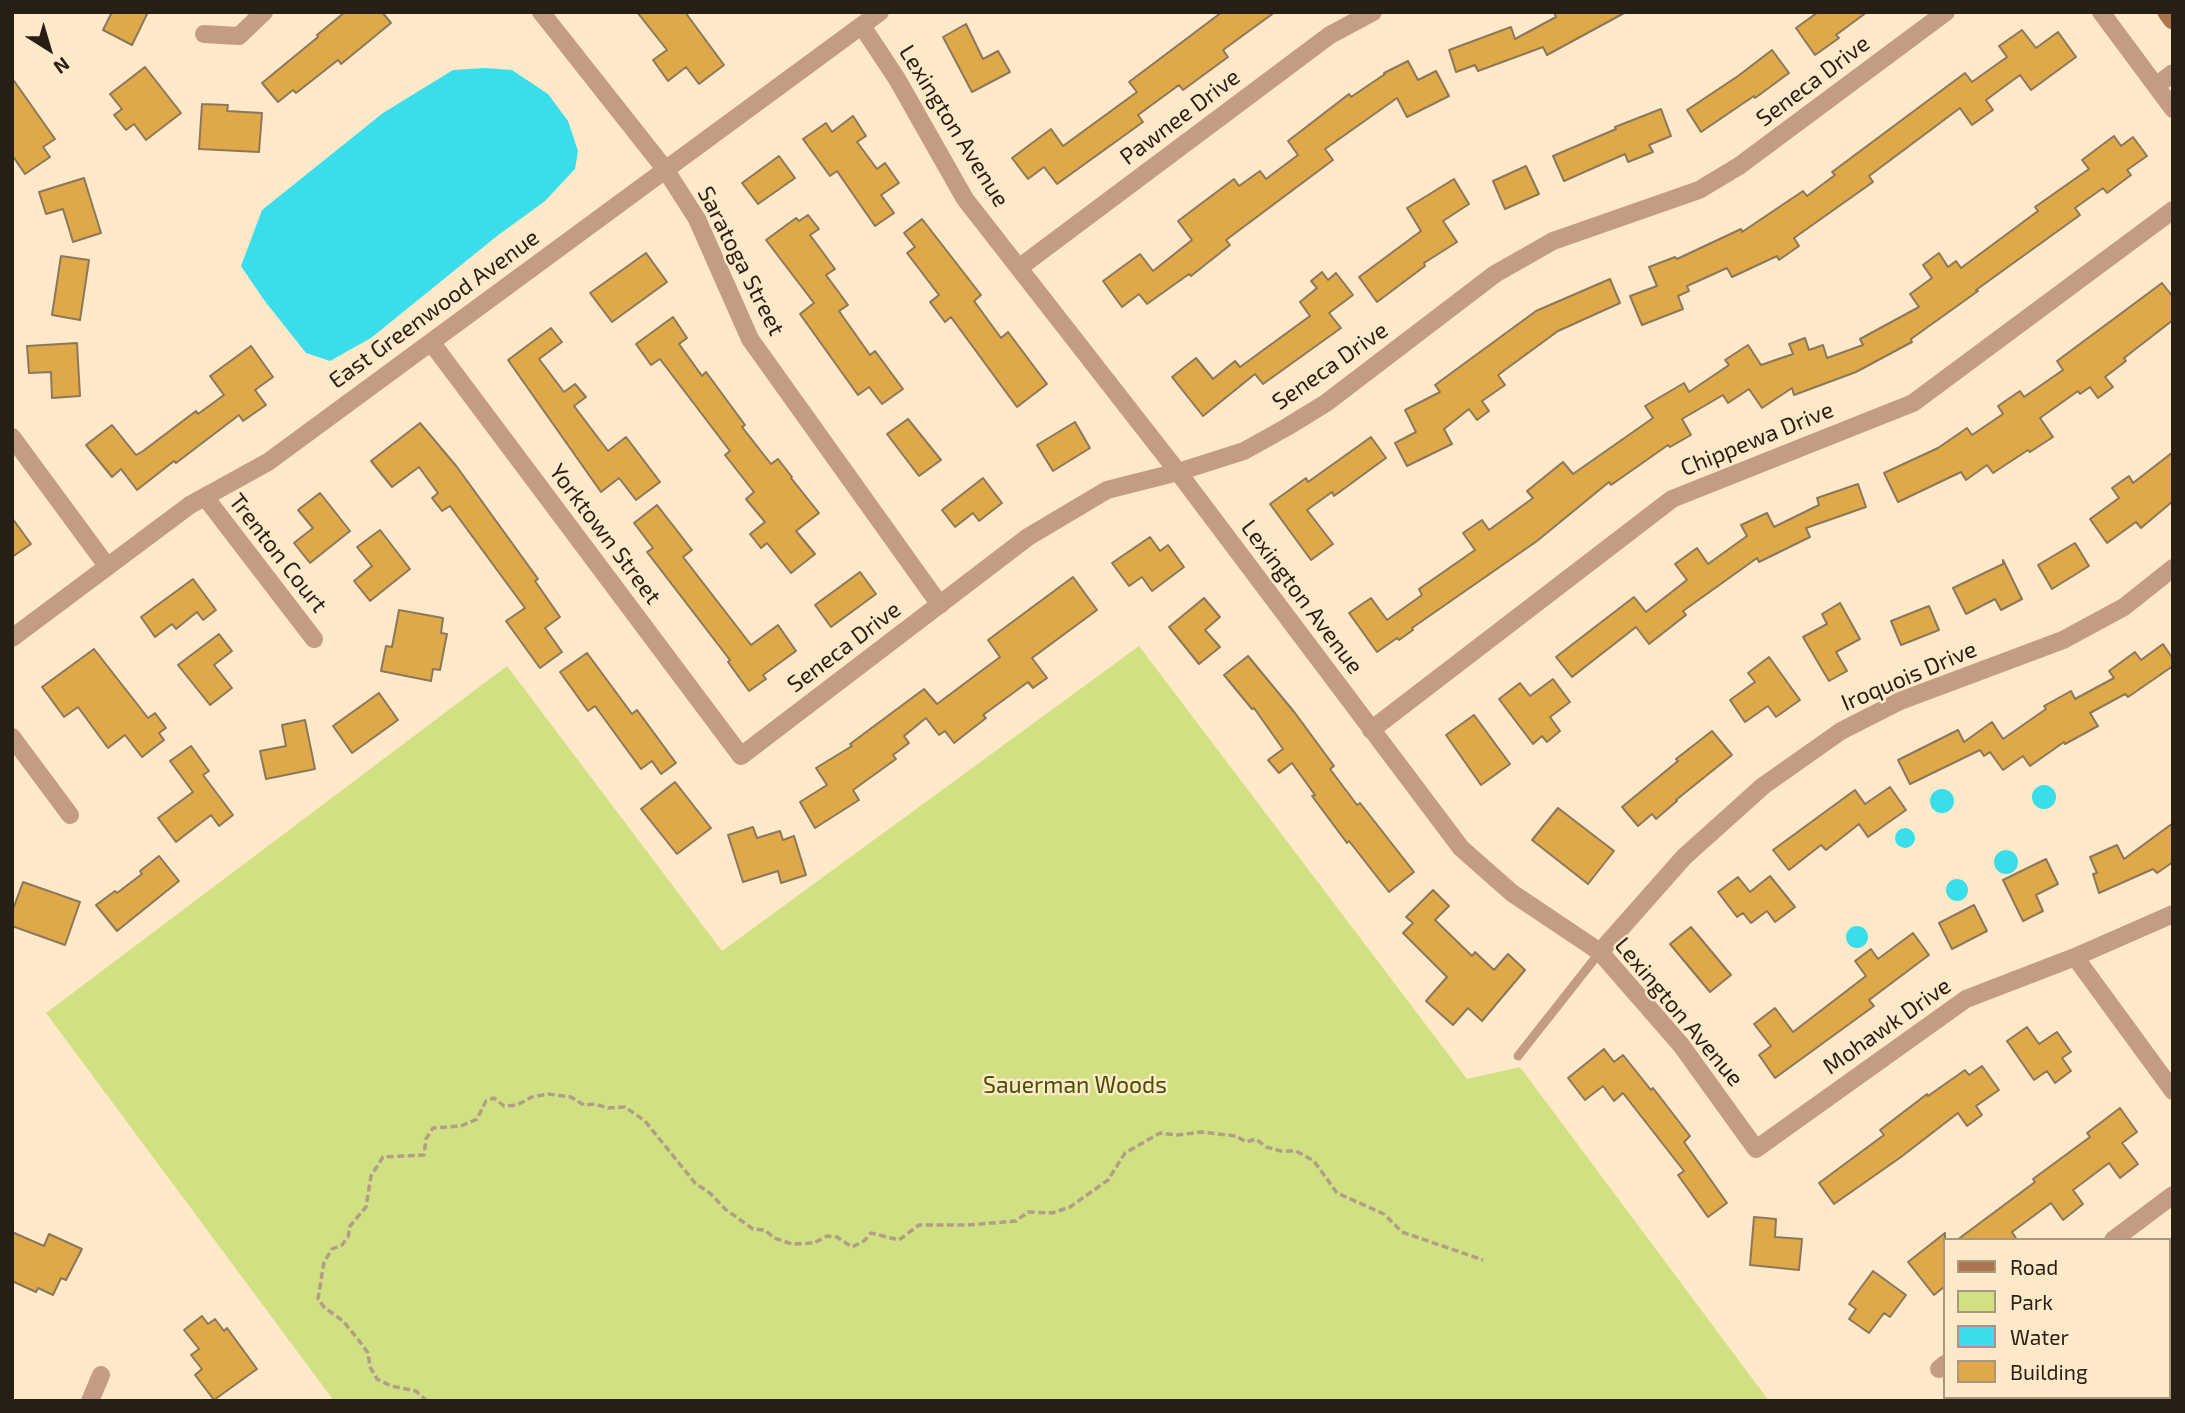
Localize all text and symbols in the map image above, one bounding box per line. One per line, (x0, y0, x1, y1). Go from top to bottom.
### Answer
north arrow (14, 14, 84, 84)
street label: Seneca Drive (1751, 29, 1875, 133)
street label: Lexington Avenue (893, 40, 1015, 212)
text: N (50, 53, 74, 79)
street label: Pawnee Drive (1115, 63, 1245, 171)
street label: Saratoga Street (692, 182, 790, 340)
street label: East Greenwood Avenue (324, 224, 544, 394)
street label: Seneca Drive (1267, 316, 1393, 416)
street label: Chippewa Drive (1677, 396, 1837, 482)
street label: Yorktown Street (543, 458, 667, 610)
street label: Trenton Court (223, 488, 333, 618)
street label: Lexington Avenue (1235, 515, 1369, 679)
street label: Seneca Drive (782, 595, 906, 699)
street label: Iroquois Drive (1837, 635, 1981, 717)
street label: Lexington Avenue (1609, 932, 1749, 1092)
street label: Mohawk Drive (1818, 972, 1956, 1080)
park label: Sauerman Woods (983, 1071, 1167, 1099)
legend (1944, 1238, 2171, 1399)
text: Road (2010, 1254, 2058, 1279)
text: Park (2010, 1289, 2053, 1314)
text: Water (2010, 1324, 2069, 1349)
text: Building (2010, 1359, 2088, 1384)

